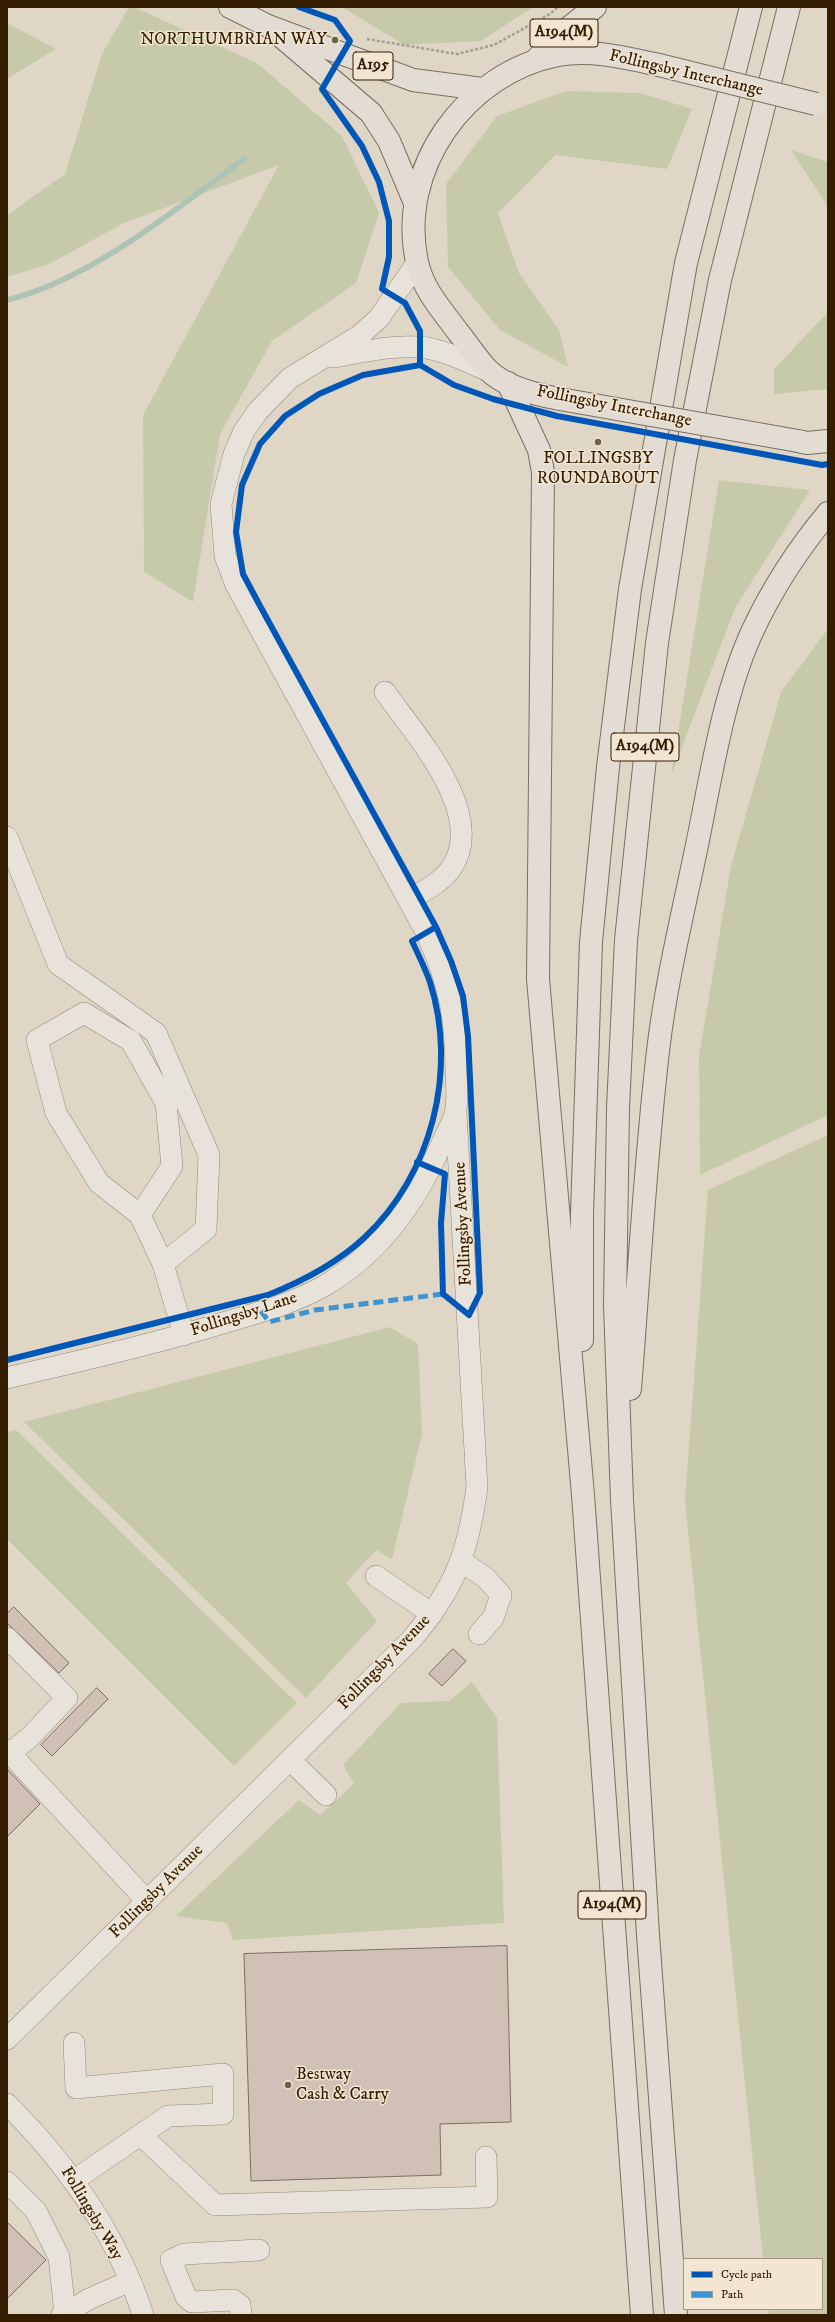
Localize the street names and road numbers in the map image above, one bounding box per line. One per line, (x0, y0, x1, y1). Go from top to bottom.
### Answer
road number: A194(M) (530, 19, 598, 47)
street label: Follingsby Interchange (607, 46, 765, 102)
road number: A195 (353, 52, 393, 80)
street label: Follingsby Interchange (535, 382, 693, 432)
road number: A194(M) (611, 733, 679, 761)
street label: Follingsby Avenue (451, 1161, 477, 1287)
street label: Follingsby Lane (188, 1288, 300, 1342)
street label: Follingsby Avenue (335, 1611, 435, 1715)
street label: Follingsby Avenue (106, 1841, 208, 1943)
road number: A194(M) (578, 1891, 646, 1919)
street label: Follingsby Way (55, 2164, 127, 2264)

